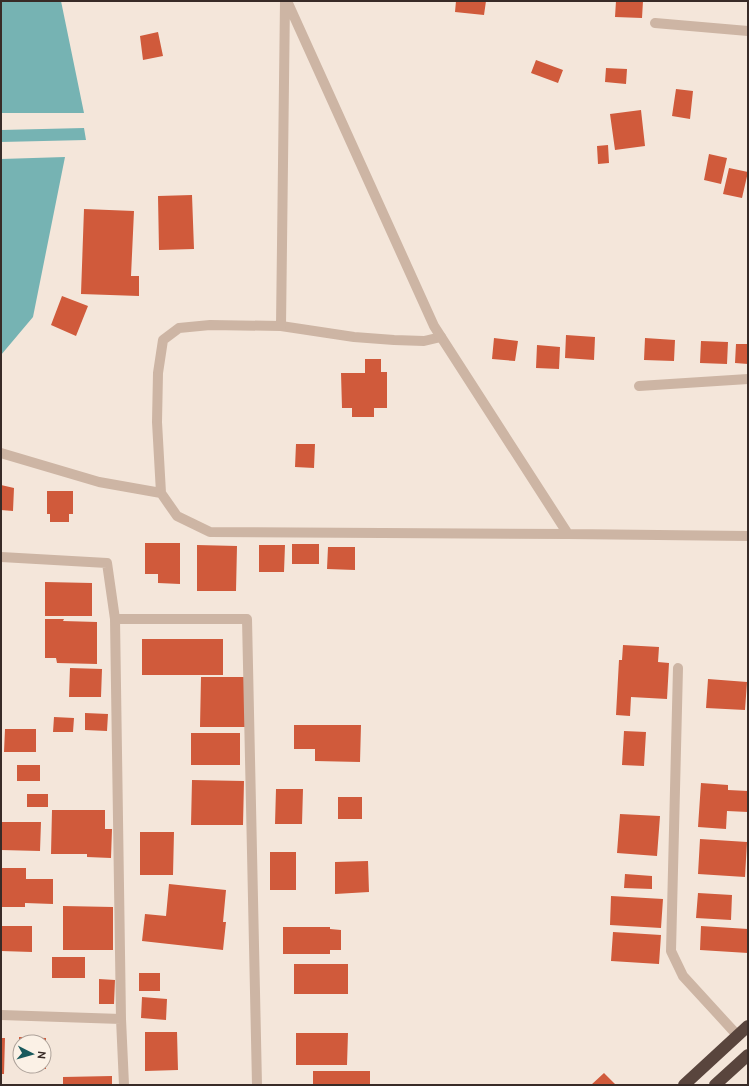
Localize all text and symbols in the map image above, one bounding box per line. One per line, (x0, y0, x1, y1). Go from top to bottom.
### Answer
north arrow (12, 1034, 52, 1074)
text: N (35, 1050, 49, 1060)

